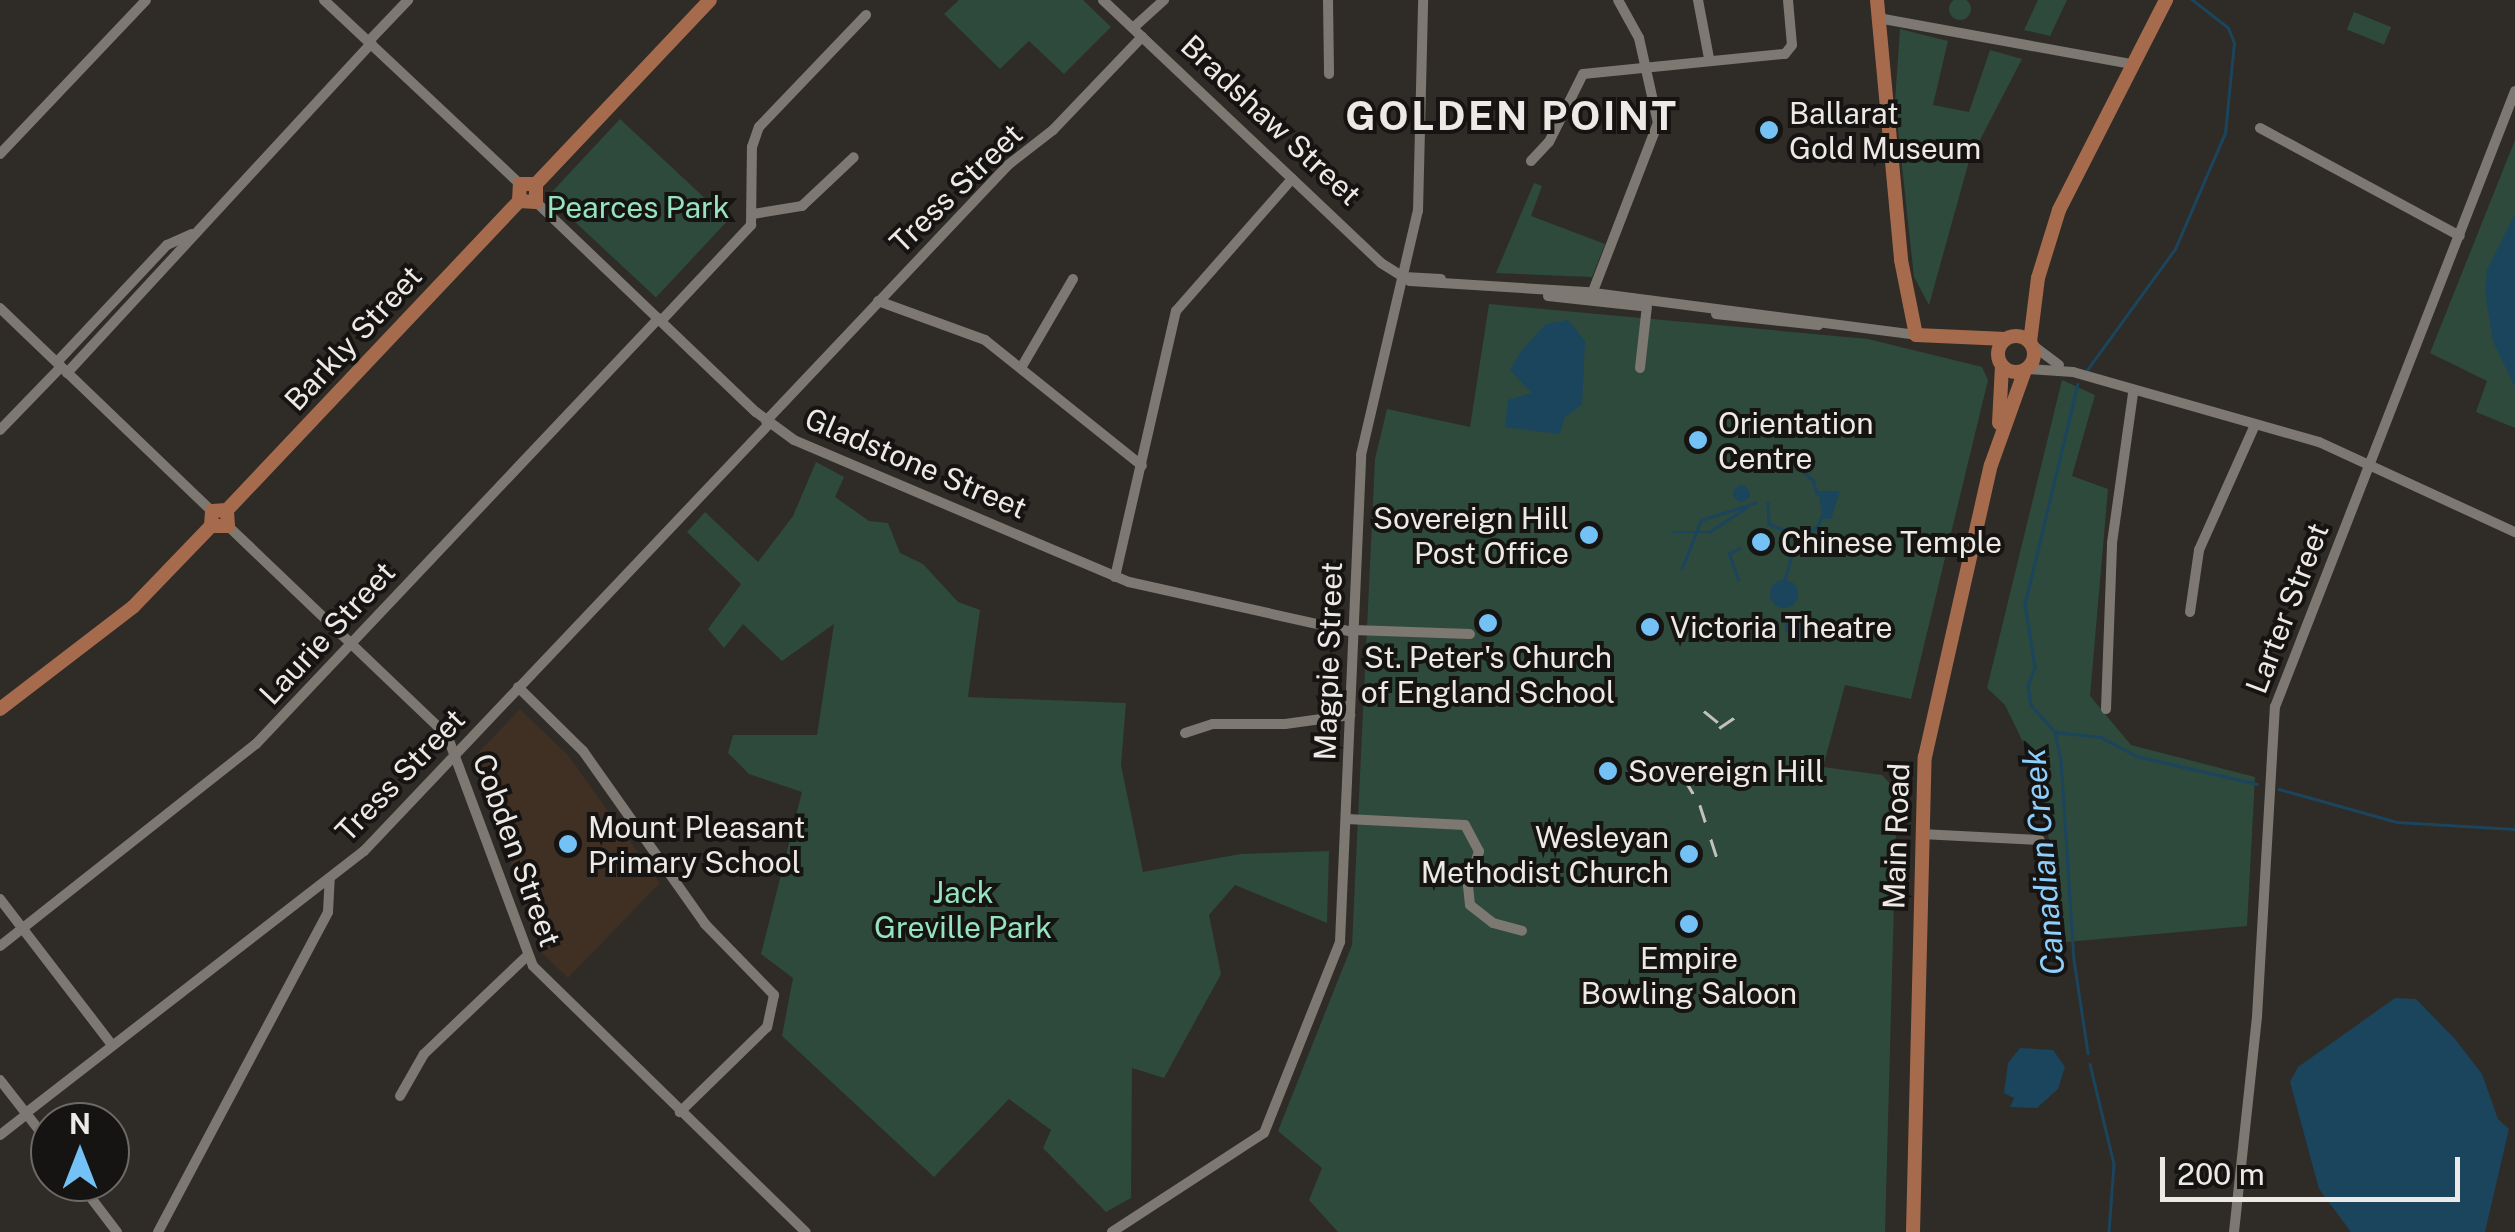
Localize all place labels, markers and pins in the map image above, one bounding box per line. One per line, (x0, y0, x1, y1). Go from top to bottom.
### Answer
place label: Ballarat Gold Museum (1789, 95, 1981, 166)
marker: Ballarat Gold Museum (1758, 119, 1780, 141)
place label: Orientation Centre (1718, 405, 1874, 476)
marker: Orientation Centre (1687, 429, 1709, 451)
place label: Sovereign Hill Post Office (1373, 500, 1569, 570)
marker: Sovereign Hill Post Office (1578, 524, 1600, 546)
place label: Chinese Temple (1781, 524, 2002, 560)
marker: Chinese Temple (1750, 531, 1772, 553)
place label: Victoria Theatre (1670, 609, 1892, 645)
marker: St. Peter's Church of England School (1477, 612, 1499, 634)
marker: Victoria Theatre (1639, 616, 1661, 638)
place label: St. Peter's Church of England School (1361, 639, 1615, 710)
place label: Sovereign Hill (1628, 753, 1824, 789)
marker: Sovereign Hill (1597, 760, 1619, 782)
place label: Mount Pleasant Primary School (588, 809, 805, 880)
place label: Wesleyan Methodist Church (1421, 819, 1669, 890)
marker: Mount Pleasant Primary School (557, 833, 579, 855)
marker: Wesleyan Methodist Church (1678, 843, 1700, 865)
marker: Empire Bowling Saloon (1678, 913, 1700, 935)
place label: Empire Bowling Saloon (1581, 940, 1797, 1010)

